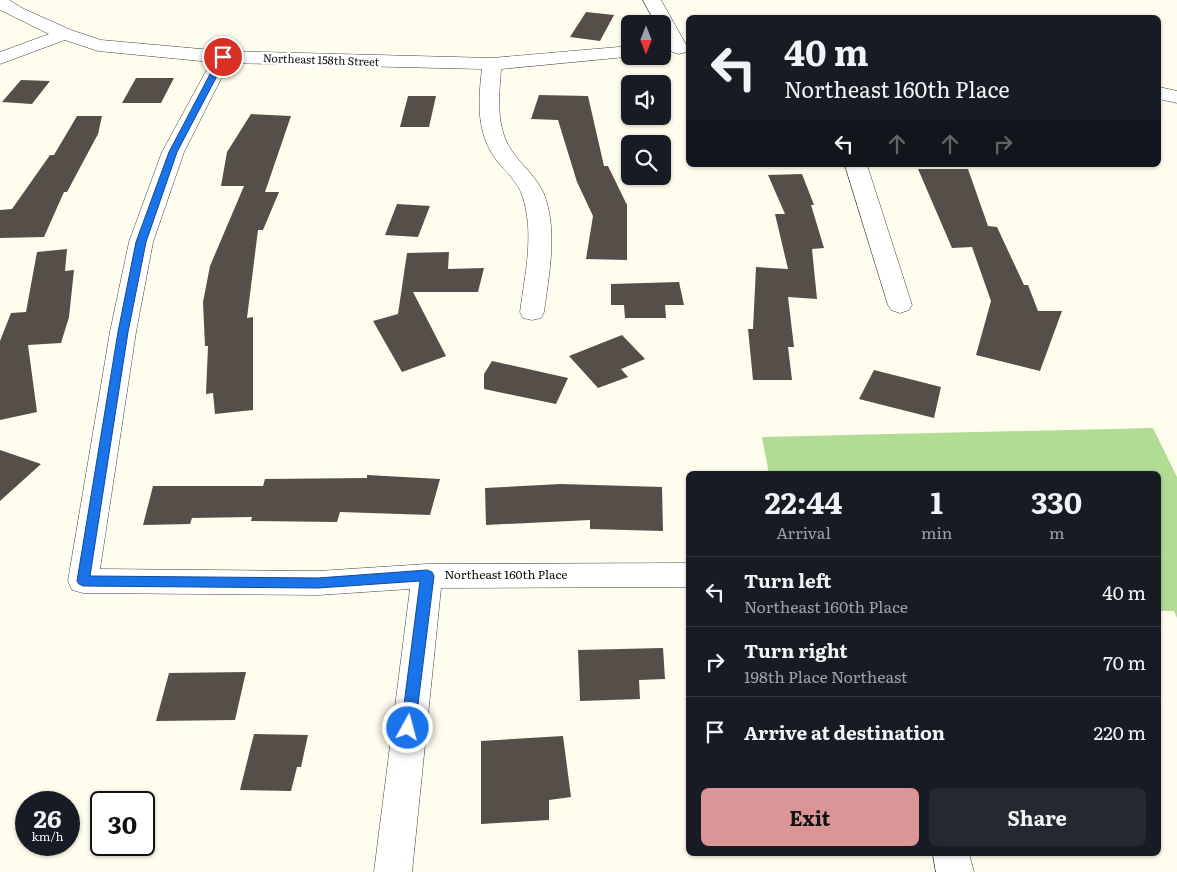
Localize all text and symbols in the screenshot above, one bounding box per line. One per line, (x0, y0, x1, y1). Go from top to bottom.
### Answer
north arrow (621, 15, 671, 65)
map controls (621, 15, 671, 185)
text: 40 m (784, 25, 869, 77)
icon: left (701, 35, 766, 100)
pin (202, 36, 244, 78)
icon: arrive (209, 43, 237, 71)
street label: Northeast 158th Street (263, 49, 380, 69)
text: Northeast 160th Place (784, 72, 1010, 105)
button: sound (621, 75, 671, 125)
icon: left (830, 130, 858, 158)
icon: ahead (883, 130, 911, 158)
icon: ahead (936, 130, 964, 158)
icon: right (989, 130, 1017, 158)
button: search (621, 135, 671, 185)
text: 22:44 (765, 479, 842, 523)
text: 1 (930, 479, 943, 523)
text: 330 (1031, 479, 1082, 523)
text: Arrival (776, 520, 831, 544)
text: min (921, 520, 952, 544)
text: m (1049, 520, 1064, 544)
street label: Northeast 160th Place (444, 565, 568, 583)
text: Turn left (744, 566, 831, 594)
icon: left (701, 578, 729, 606)
text: 40 m (1102, 578, 1146, 606)
text: Northeast 160th Place (744, 594, 908, 618)
text: Turn right (744, 636, 848, 664)
icon: right (701, 648, 729, 676)
text: 70 m (1103, 648, 1146, 676)
text: 198th Place Northeast (744, 664, 908, 688)
position arrow (381, 701, 433, 753)
icon: arrive (701, 718, 729, 746)
text: Arrive at destination (744, 718, 945, 746)
text: 220 m (1094, 718, 1146, 746)
button: Exit (701, 788, 919, 846)
button: Share (929, 788, 1146, 846)
speed limit sign: 30 (90, 791, 155, 856)
text: 26 (33, 799, 62, 836)
text: km/h (32, 827, 63, 845)

